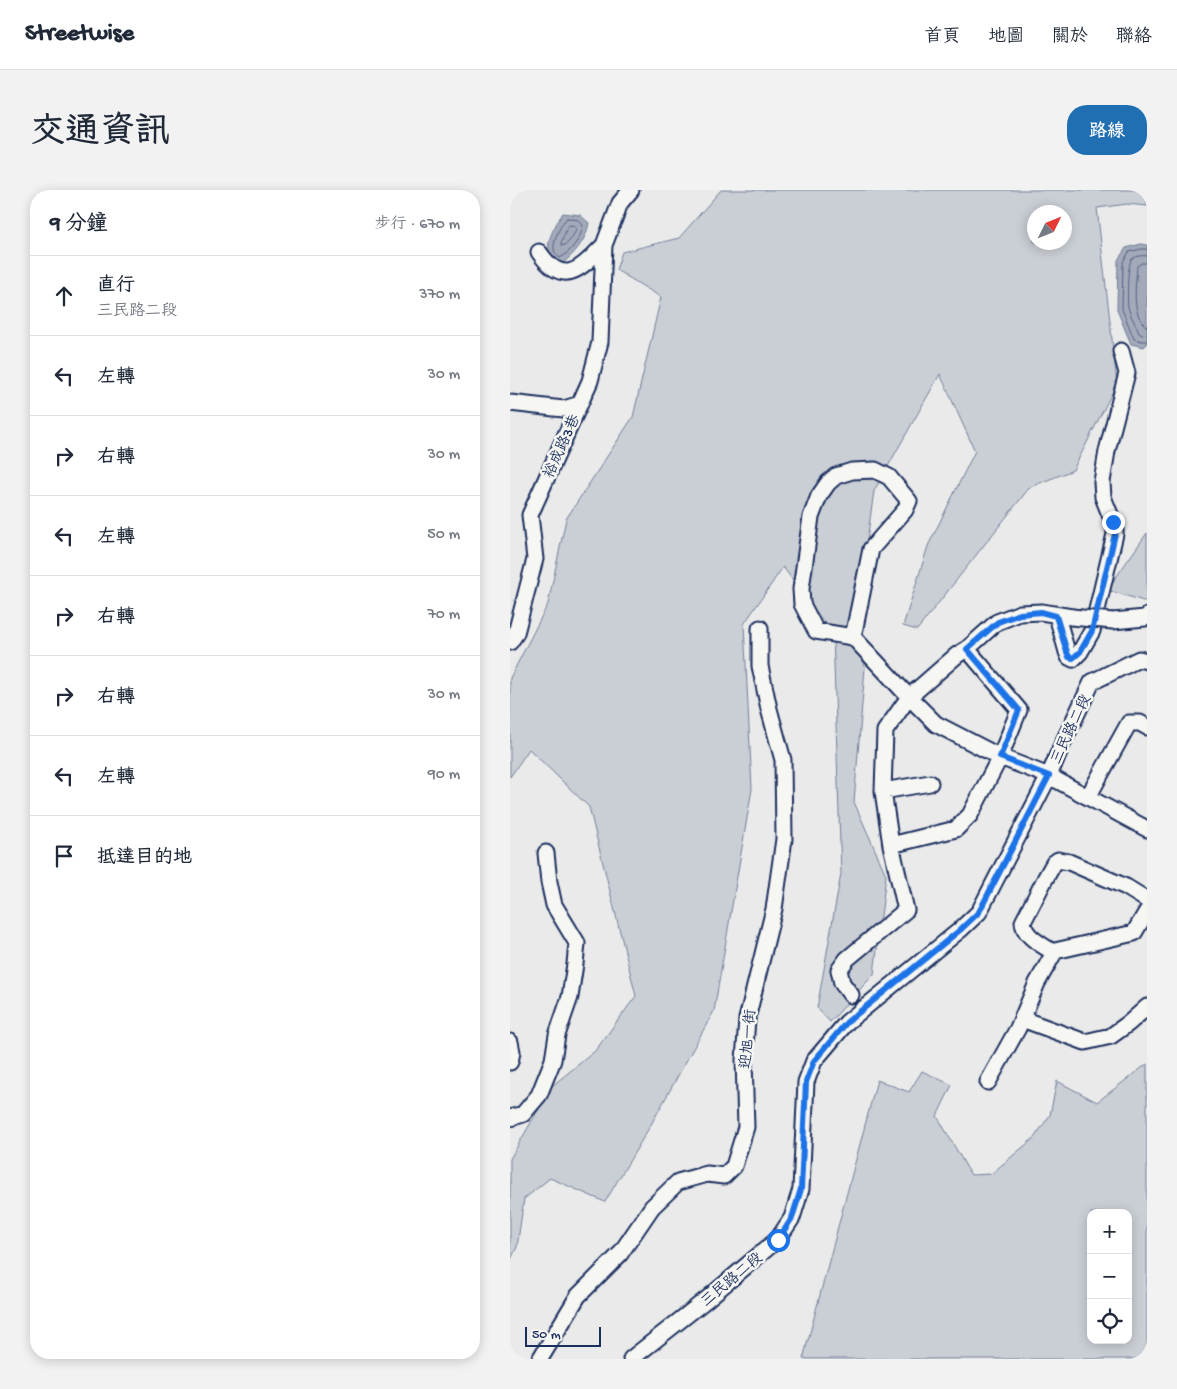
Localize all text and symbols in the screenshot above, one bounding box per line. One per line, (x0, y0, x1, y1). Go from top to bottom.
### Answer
text: Streetwise (25, 20, 134, 49)
text: 首頁 (924, 27, 960, 48)
text: 地圖 (988, 27, 1024, 48)
text: 關於 (1052, 27, 1088, 48)
text: 聯絡 (1116, 27, 1152, 48)
button: 路線 (1067, 105, 1147, 155)
text: 交通資訊 (30, 114, 170, 155)
north arrow (1027, 205, 1072, 250)
text: 9 分鐘 (50, 213, 108, 238)
text: 步行 · 670 m (375, 216, 460, 235)
text: 直行 (97, 275, 135, 298)
icon: ahead (50, 282, 78, 310)
text: 370 m (419, 286, 460, 305)
text: 三民路二段 (97, 303, 177, 322)
icon: left (50, 362, 78, 390)
text: 30 m (427, 366, 460, 385)
text: 左轉 (97, 367, 135, 390)
street label: 裕成路3巷 (541, 412, 585, 481)
icon: right (50, 442, 78, 470)
text: 30 m (427, 446, 460, 465)
text: 右轉 (97, 447, 135, 470)
route end (1102, 511, 1125, 534)
icon: left (50, 522, 78, 550)
text: 50 m (427, 526, 460, 545)
text: 左轉 (97, 527, 135, 550)
icon: right (50, 602, 78, 630)
text: 70 m (427, 606, 460, 625)
text: 右轉 (97, 607, 135, 630)
icon: right (50, 682, 78, 710)
text: 30 m (427, 686, 460, 705)
text: 右轉 (97, 687, 135, 710)
street label: 三民路二段 (1048, 692, 1096, 768)
icon: left (50, 762, 78, 790)
text: 90 m (428, 766, 460, 785)
text: 左轉 (97, 767, 135, 790)
icon: arrive (50, 842, 78, 870)
text: 抵達目的地 (97, 847, 192, 870)
street label: 迎旭一街 (737, 1008, 761, 1070)
map controls (1087, 1209, 1132, 1344)
button: + (1087, 1209, 1132, 1254)
route start (767, 1229, 790, 1252)
street label: 三民路二段 (698, 1250, 767, 1312)
button: − (1087, 1254, 1132, 1299)
button: locate (1087, 1299, 1132, 1344)
scale bar (525, 1324, 601, 1347)
text: 50 m (532, 1327, 561, 1344)

